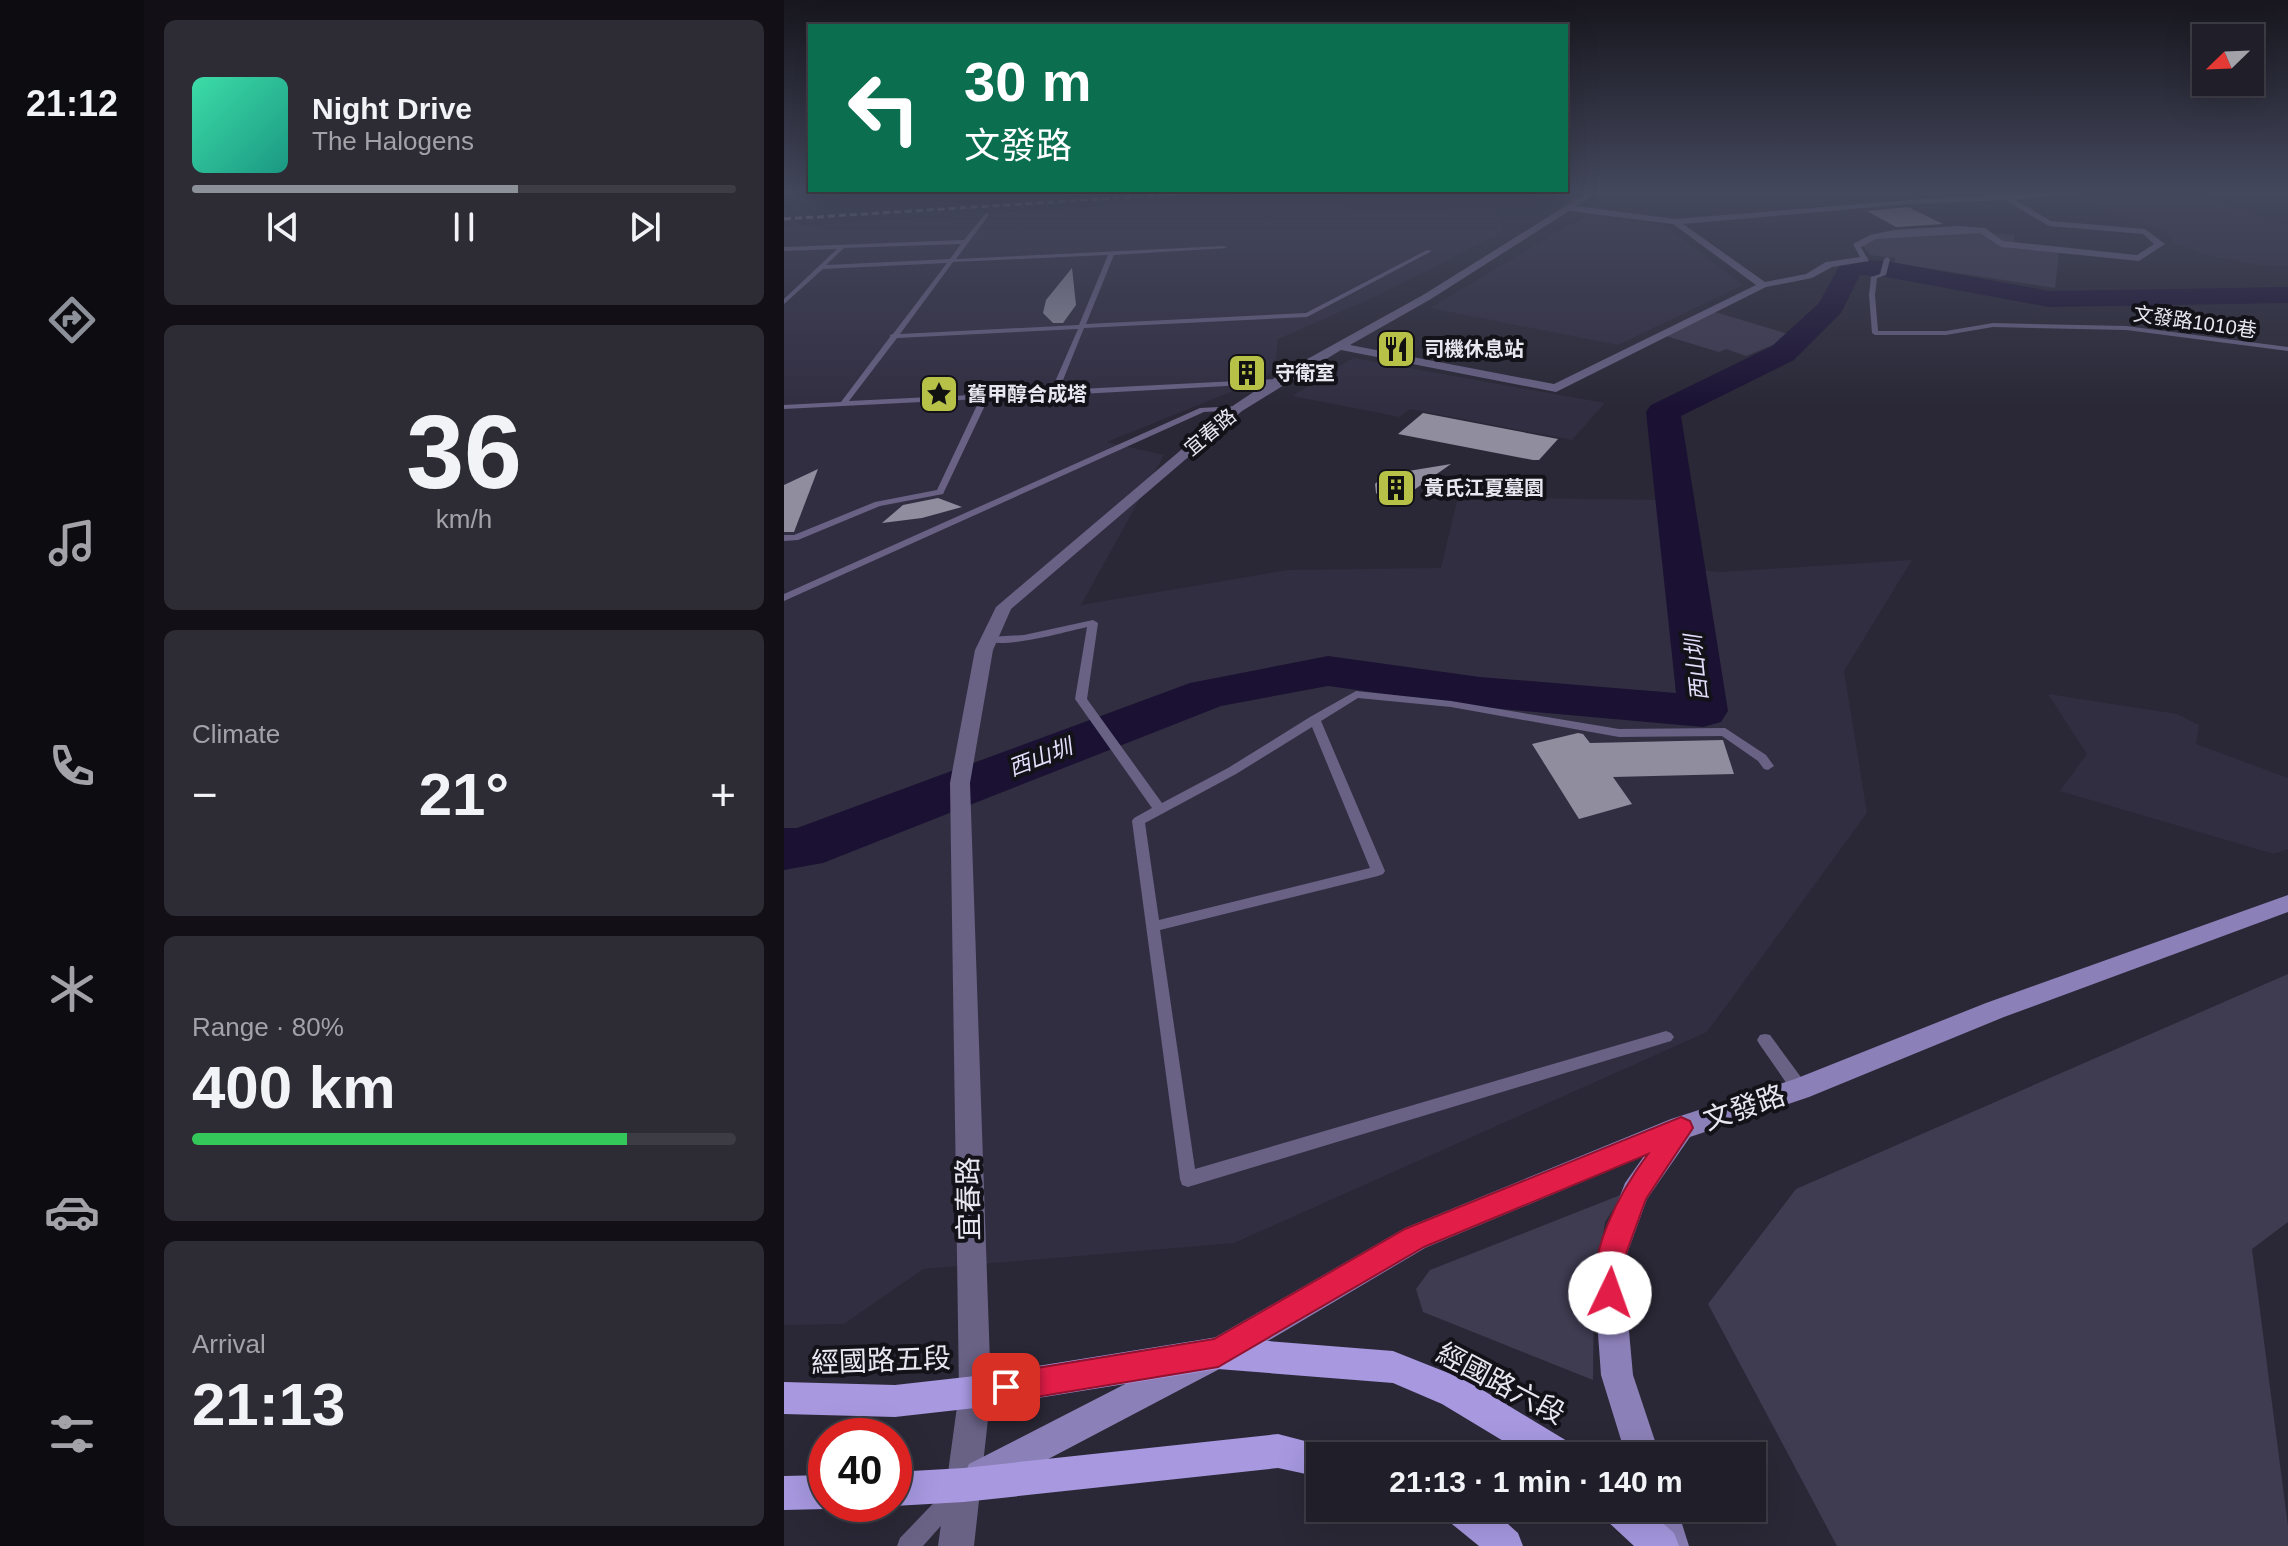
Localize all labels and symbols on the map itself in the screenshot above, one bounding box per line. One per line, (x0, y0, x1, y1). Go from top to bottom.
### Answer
north arrow (2192, 24, 2264, 96)
street label: 文發路1010巷 (2132, 302, 2258, 342)
restaurant icon: 司機休息站 (1375, 328, 1417, 370)
place label: 司機休息站 (1424, 338, 1524, 360)
building icon: 守衛室 (1226, 352, 1268, 394)
place label: 守衛室 (1275, 362, 1335, 384)
place icon: 舊甲醇合成塔 (918, 373, 960, 415)
place label: 舊甲醇合成塔 (967, 383, 1087, 405)
street label: 宜春路 (1180, 404, 1240, 460)
building icon: 黃氏江夏墓園 (1375, 467, 1417, 509)
place label: 黃氏江夏墓園 (1424, 477, 1544, 499)
water label: 西山圳 (1680, 631, 1712, 702)
water label: 西山圳 (1005, 733, 1078, 781)
street label: 文發路 (1699, 1079, 1789, 1136)
street label: 宜春路 (952, 1157, 985, 1241)
position arrow (1568, 1251, 1652, 1335)
street label: 經國路六段 (1432, 1337, 1570, 1430)
street label: 經國路五段 (811, 1343, 952, 1378)
pin (972, 1353, 1040, 1421)
speed limit sign: 40 (808, 1418, 912, 1522)

